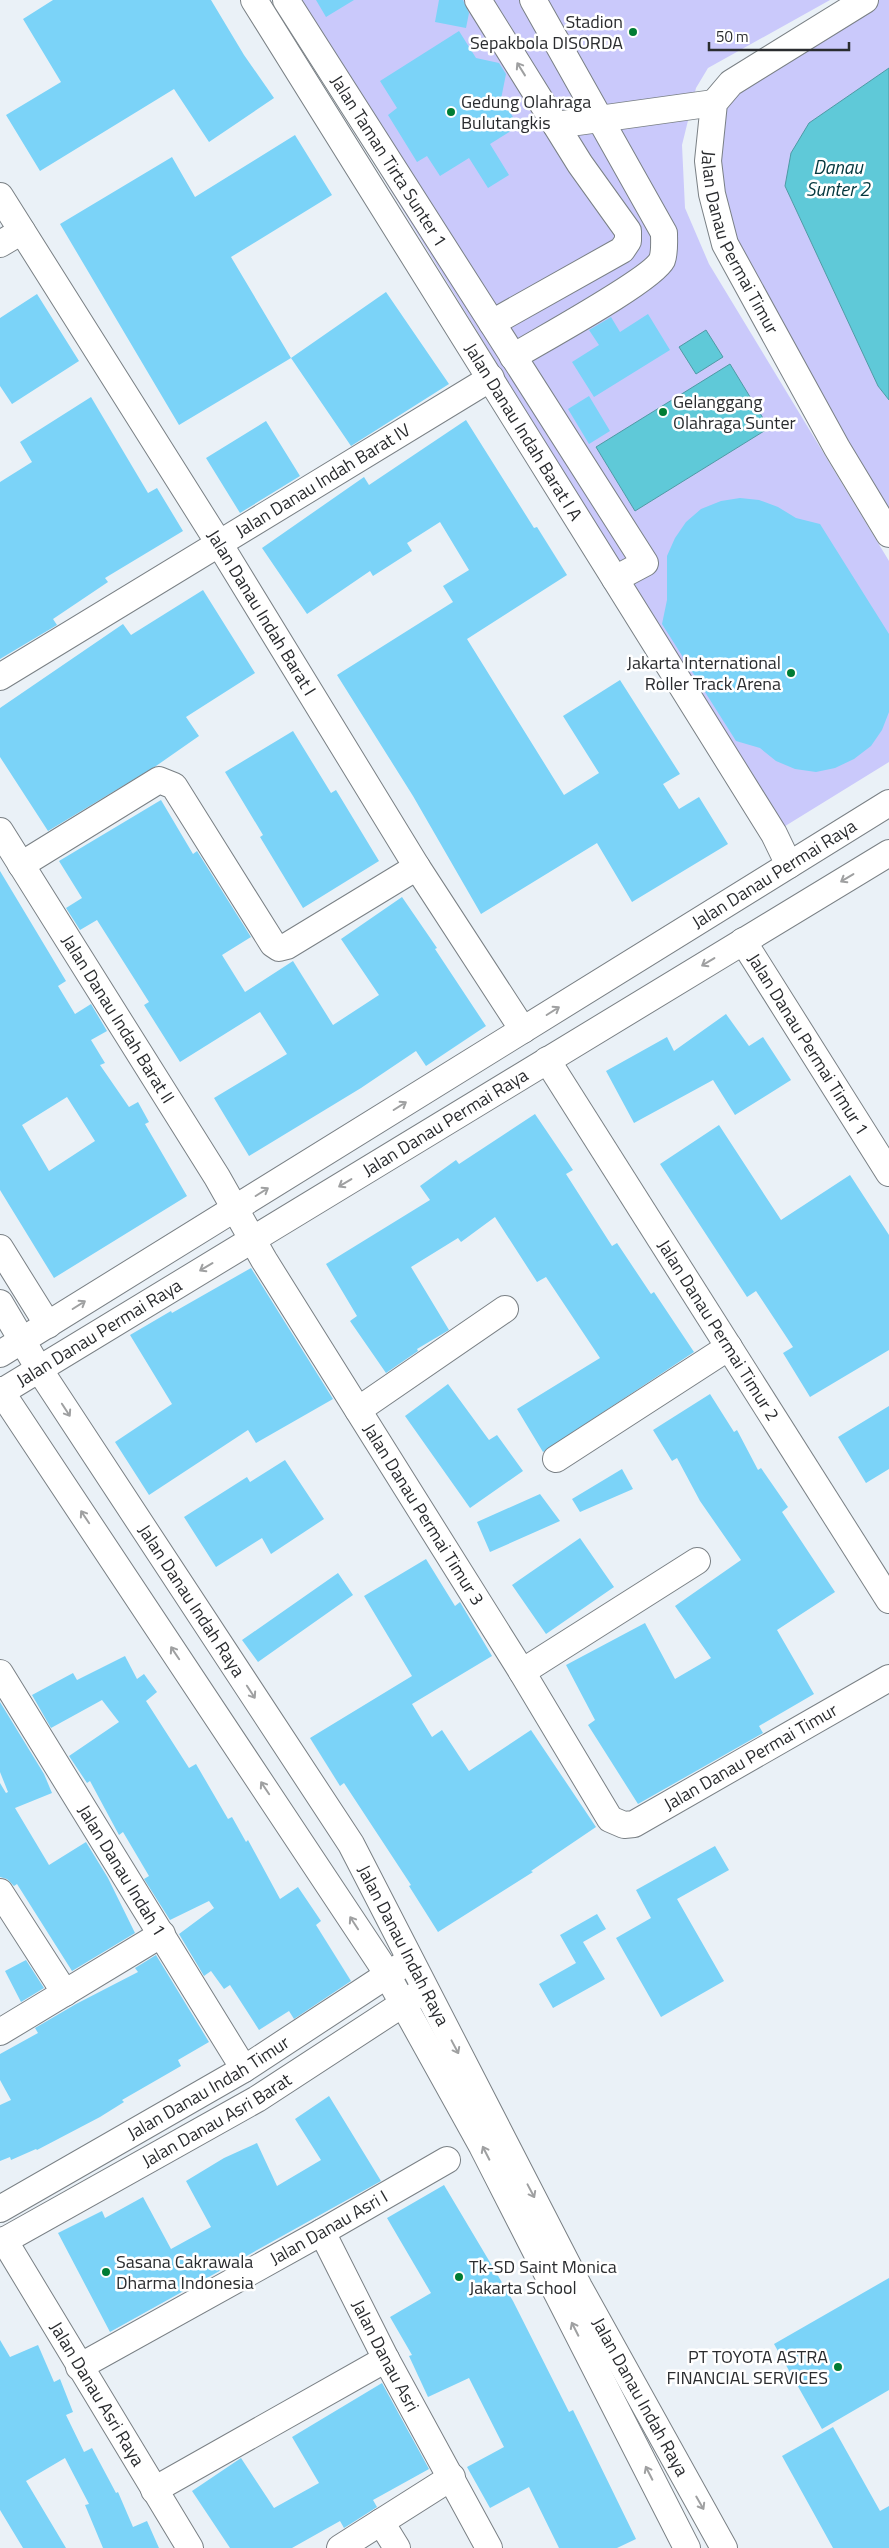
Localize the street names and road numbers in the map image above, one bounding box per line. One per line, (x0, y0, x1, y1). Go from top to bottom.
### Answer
street label: Jalan Taman Tirta Sunter 1 (324, 69, 454, 252)
street label: Jalan Danau Permai Timur (695, 149, 786, 339)
street label: Jalan Danau Indah Barat I A (458, 337, 590, 526)
street label: Jalan Danau Indah Barat IV (230, 416, 416, 544)
street label: Jalan Danau Indah Barat I (201, 524, 323, 701)
street label: Jalan Danau Permai Raya (686, 812, 862, 935)
street label: Jalan Danau Indah Barat II (55, 929, 182, 1109)
street label: Jalan Danau Permai Timur 1 (741, 948, 876, 1140)
street label: Jalan Danau Permai Raya (357, 1061, 533, 1183)
street label: Jalan Danau Permai Timur 2 (651, 1234, 786, 1426)
street label: Jalan Danau Permai Raya (11, 1272, 187, 1393)
street label: Jalan Danau Permai Timur 3 (357, 1418, 491, 1610)
street label: Jalan Danau Indah Raya (132, 1519, 252, 1682)
street label: Jalan Danau Permai Timur (659, 1696, 842, 1817)
street label: Jalan Danau Indah 1 (71, 1799, 173, 1941)
street label: Jalan Danau Indah Raya (351, 1860, 456, 2030)
street label: Jalan Danau Indah Timur (122, 2029, 295, 2146)
street label: Jalan Danau Asri Barat (137, 2066, 297, 2174)
street label: Jalan Danau Asri I (265, 2183, 392, 2271)
street label: Jalan Danau Asri (345, 2295, 426, 2417)
street label: Jalan Danau Indah Raya (586, 2312, 696, 2481)
street label: Jalan Danau Asri Raya (43, 2316, 152, 2471)

